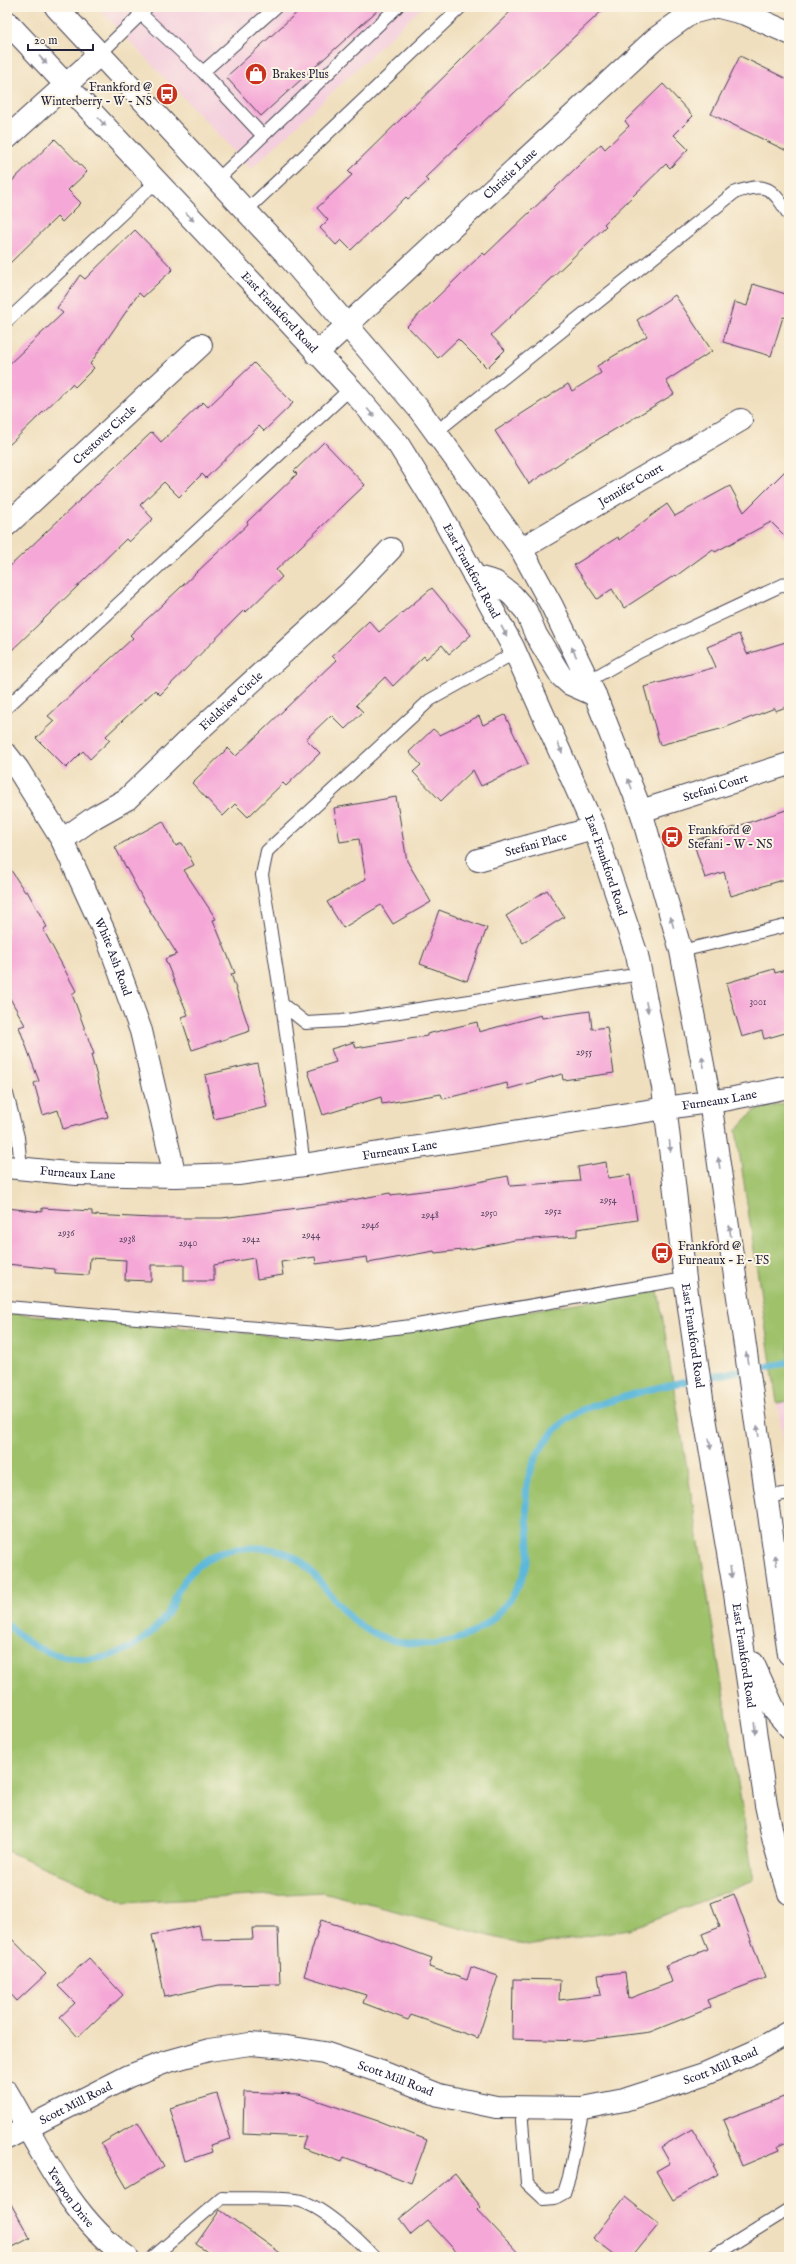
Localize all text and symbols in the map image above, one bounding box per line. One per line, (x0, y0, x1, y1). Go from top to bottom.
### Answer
scale bar (28, 26, 93, 52)
text: 20 m (34, 33, 57, 48)
one-way arrow (39, 55, 48, 66)
shop icon: Brakes Plus (243, 61, 269, 87)
place label: Brakes Plus (272, 67, 329, 82)
place label: Frankford @ Winterberry - W - NS (41, 80, 152, 109)
bus stop icon: Frankford @ Winterberry - W - NS (154, 81, 180, 107)
one-way arrow (97, 117, 106, 127)
street label: Christie Lane (481, 145, 541, 203)
one-way arrow (186, 212, 195, 222)
street label: East Frankford Road (238, 269, 321, 357)
street label: Crestover Circle (70, 402, 140, 468)
one-way arrow (367, 408, 376, 418)
street label: Jennifer Court (594, 460, 666, 512)
street label: East Frankford Road (439, 521, 503, 622)
one-way arrow (501, 625, 508, 637)
one-way arrow (571, 646, 577, 657)
street label: Fieldview Circle (197, 668, 266, 734)
one-way arrow (557, 743, 563, 754)
street label: Stefani Court (681, 771, 750, 805)
one-way arrow (627, 778, 633, 790)
street label: East Frankford Road (581, 812, 630, 918)
place label: Frankford @ Stefani - W - NS (688, 823, 772, 852)
bus stop icon: Frankford @ Stefani - W - NS (659, 824, 685, 850)
street label: Stefani Place (503, 829, 569, 860)
one-way arrow (669, 915, 675, 927)
street label: White Ash Road (91, 916, 135, 999)
house number: 3001 (749, 996, 767, 1009)
one-way arrow (645, 1001, 651, 1013)
house number: 2955 (576, 1046, 593, 1059)
one-way arrow (699, 1056, 705, 1068)
street label: Furneaux Lane (681, 1087, 759, 1114)
street label: Furneaux Lane (361, 1137, 439, 1164)
one-way arrow (667, 1140, 673, 1152)
one-way arrow (716, 1157, 722, 1169)
street label: Furneaux Lane (39, 1163, 116, 1183)
house number: 2954 (599, 1194, 617, 1207)
house number: 2952 (544, 1205, 562, 1218)
house number: 2950 (480, 1207, 498, 1220)
house number: 2948 (421, 1209, 439, 1222)
house number: 2946 (361, 1219, 380, 1232)
one-way arrow (727, 1224, 733, 1237)
house number: 2936 (57, 1227, 75, 1240)
house number: 2944 (302, 1229, 320, 1242)
house number: 2938 (119, 1233, 135, 1246)
house number: 2942 (242, 1233, 261, 1246)
house number: 2940 (179, 1237, 197, 1250)
place label: Frankford @ Furneaux - E - FS (678, 1239, 769, 1268)
bus stop icon: Frankford @ Furneaux - E - FS (649, 1240, 675, 1266)
street label: East Frankford Road (678, 1282, 707, 1390)
one-way arrow (744, 1352, 750, 1364)
one-way arrow (755, 1425, 761, 1437)
one-way arrow (707, 1438, 713, 1450)
one-way arrow (773, 1554, 779, 1566)
one-way arrow (728, 1566, 734, 1578)
street label: East Frankford Road (728, 1602, 759, 1709)
one-way arrow (752, 1722, 758, 1735)
street label: Scott Mill Road (681, 2044, 761, 2088)
street label: Scott Mill Road (356, 2058, 436, 2100)
street label: Scott Mill Road (37, 2079, 115, 2128)
street label: Yewpon Drive (44, 2164, 97, 2231)

